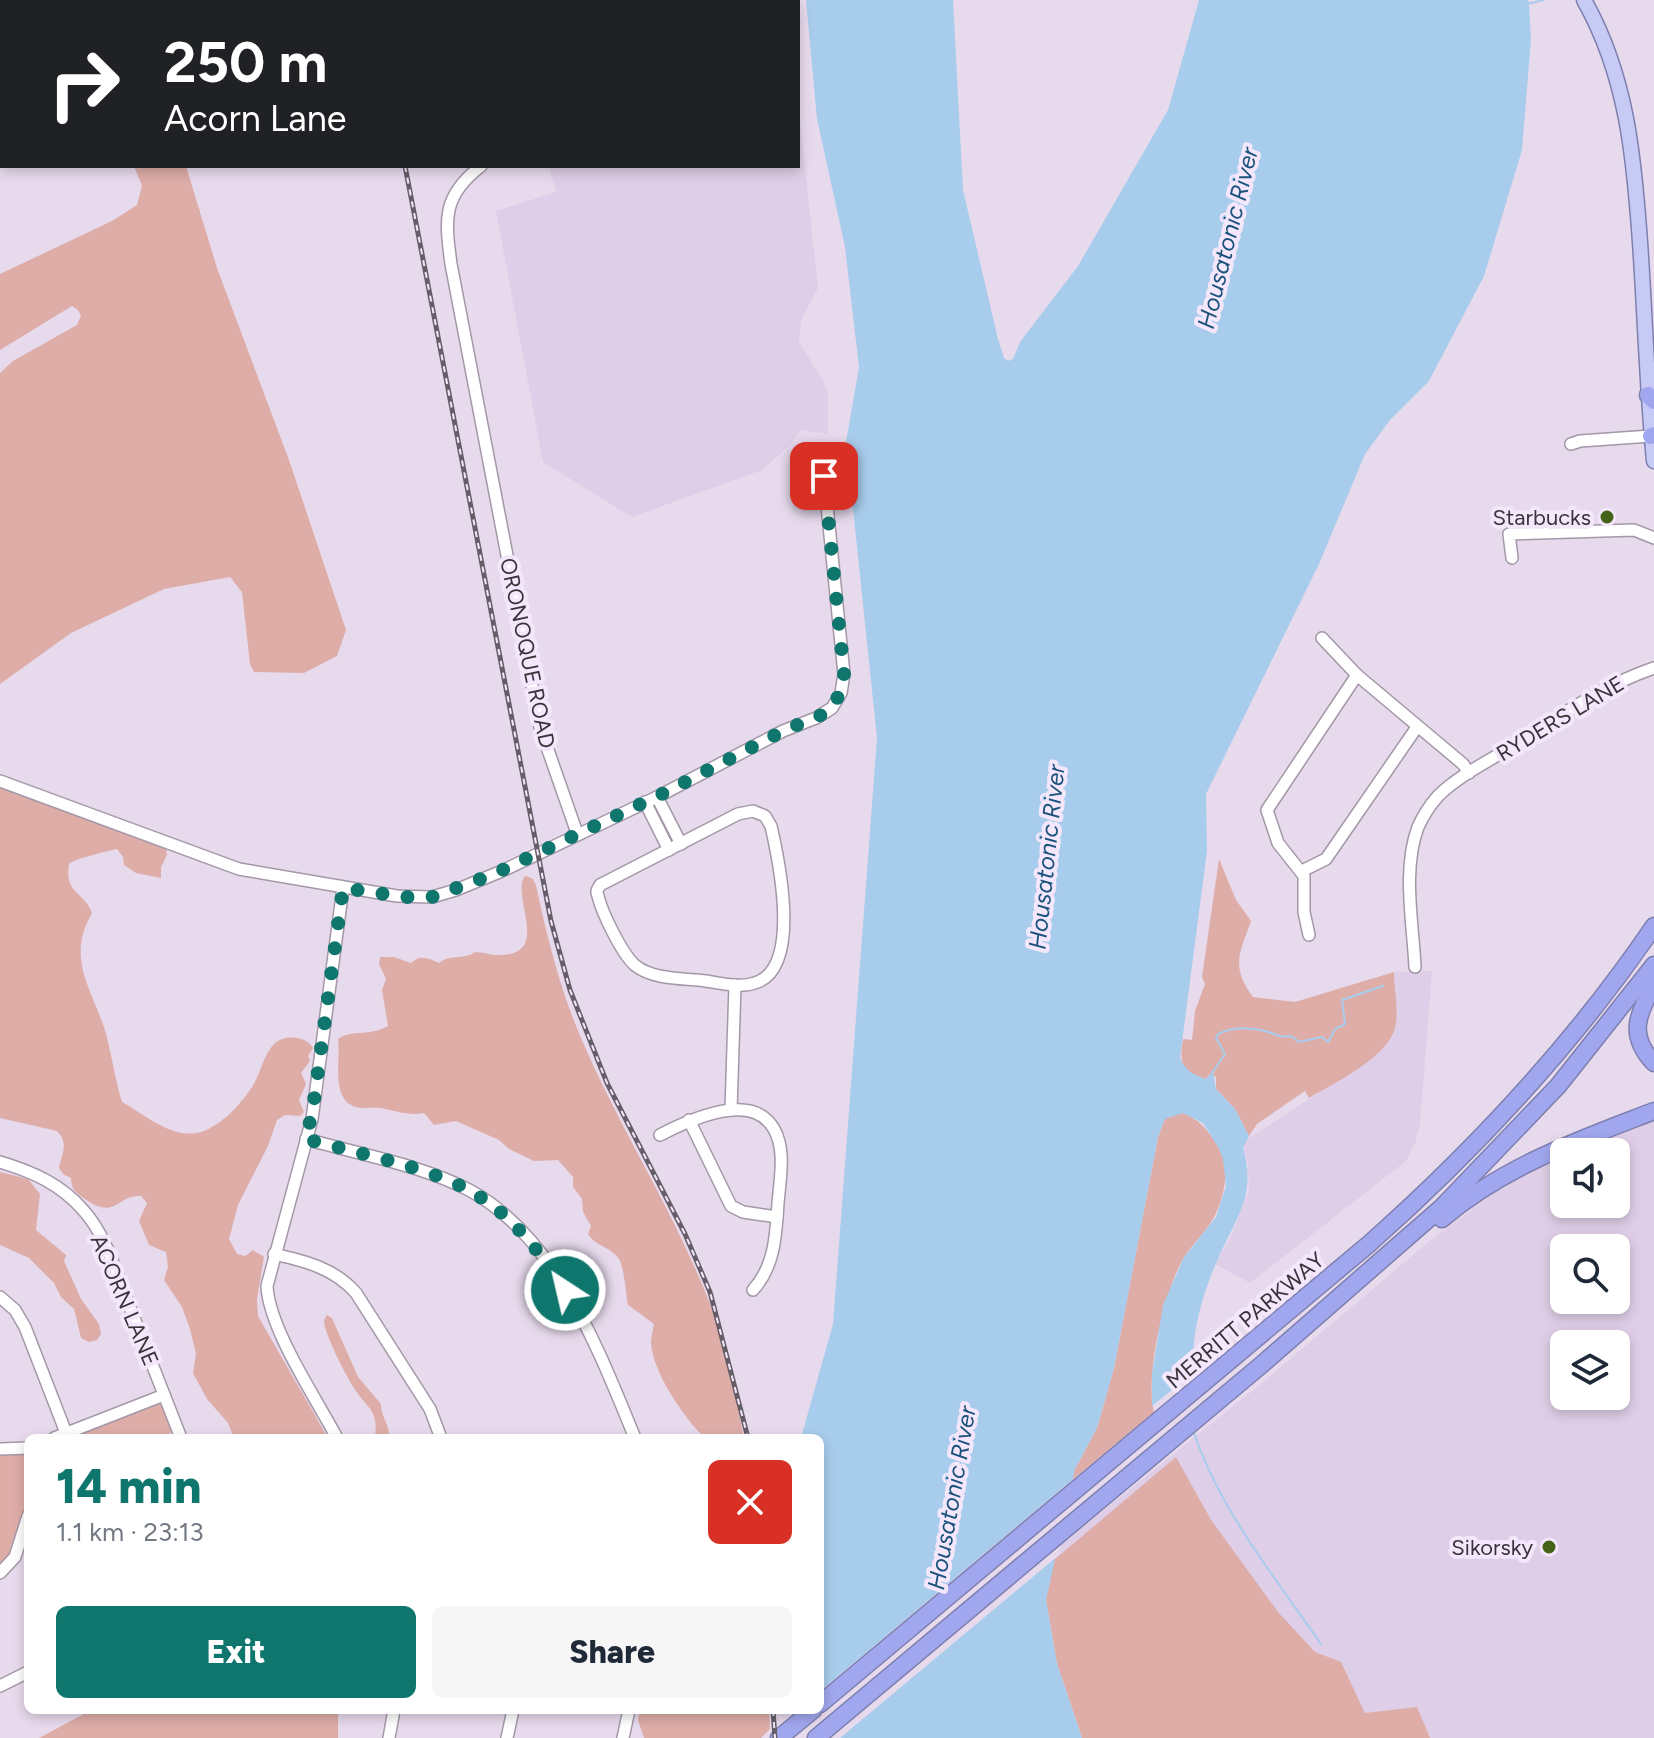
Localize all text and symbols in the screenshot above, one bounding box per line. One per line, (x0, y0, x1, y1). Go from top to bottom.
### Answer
text: 250 m (164, 29, 327, 96)
icon: right (32, 32, 136, 136)
text: Acorn Lane (164, 97, 346, 140)
water label: Housatonic River (1191, 143, 1264, 332)
pin (790, 442, 858, 510)
icon: arrive (802, 454, 846, 498)
place label: Starbucks (1493, 504, 1591, 531)
marker: Starbucks (1598, 508, 1616, 526)
street label: ORONOQUE ROAD (494, 555, 561, 751)
street label: RYDERS LANE (1491, 670, 1629, 767)
water label: Housatonic River (1022, 762, 1071, 951)
map controls (1550, 1138, 1630, 1410)
button: sound (1550, 1138, 1630, 1218)
street label: ACORN LANE (85, 1230, 164, 1370)
button: search (1550, 1234, 1630, 1314)
street label: MERRITT PARKWAY (1161, 1246, 1330, 1394)
position arrow (523, 1248, 607, 1332)
button: layers (1550, 1330, 1630, 1410)
water label: Housatonic River (921, 1403, 982, 1592)
text: 14 min (56, 1457, 201, 1515)
button: close (708, 1460, 792, 1544)
text: 1.1 km · 23:13 (56, 1516, 204, 1548)
place label: Sikorsky (1451, 1534, 1533, 1561)
marker: Sikorsky (1540, 1538, 1558, 1556)
button: Exit (56, 1606, 416, 1698)
button: Share (432, 1606, 792, 1698)

